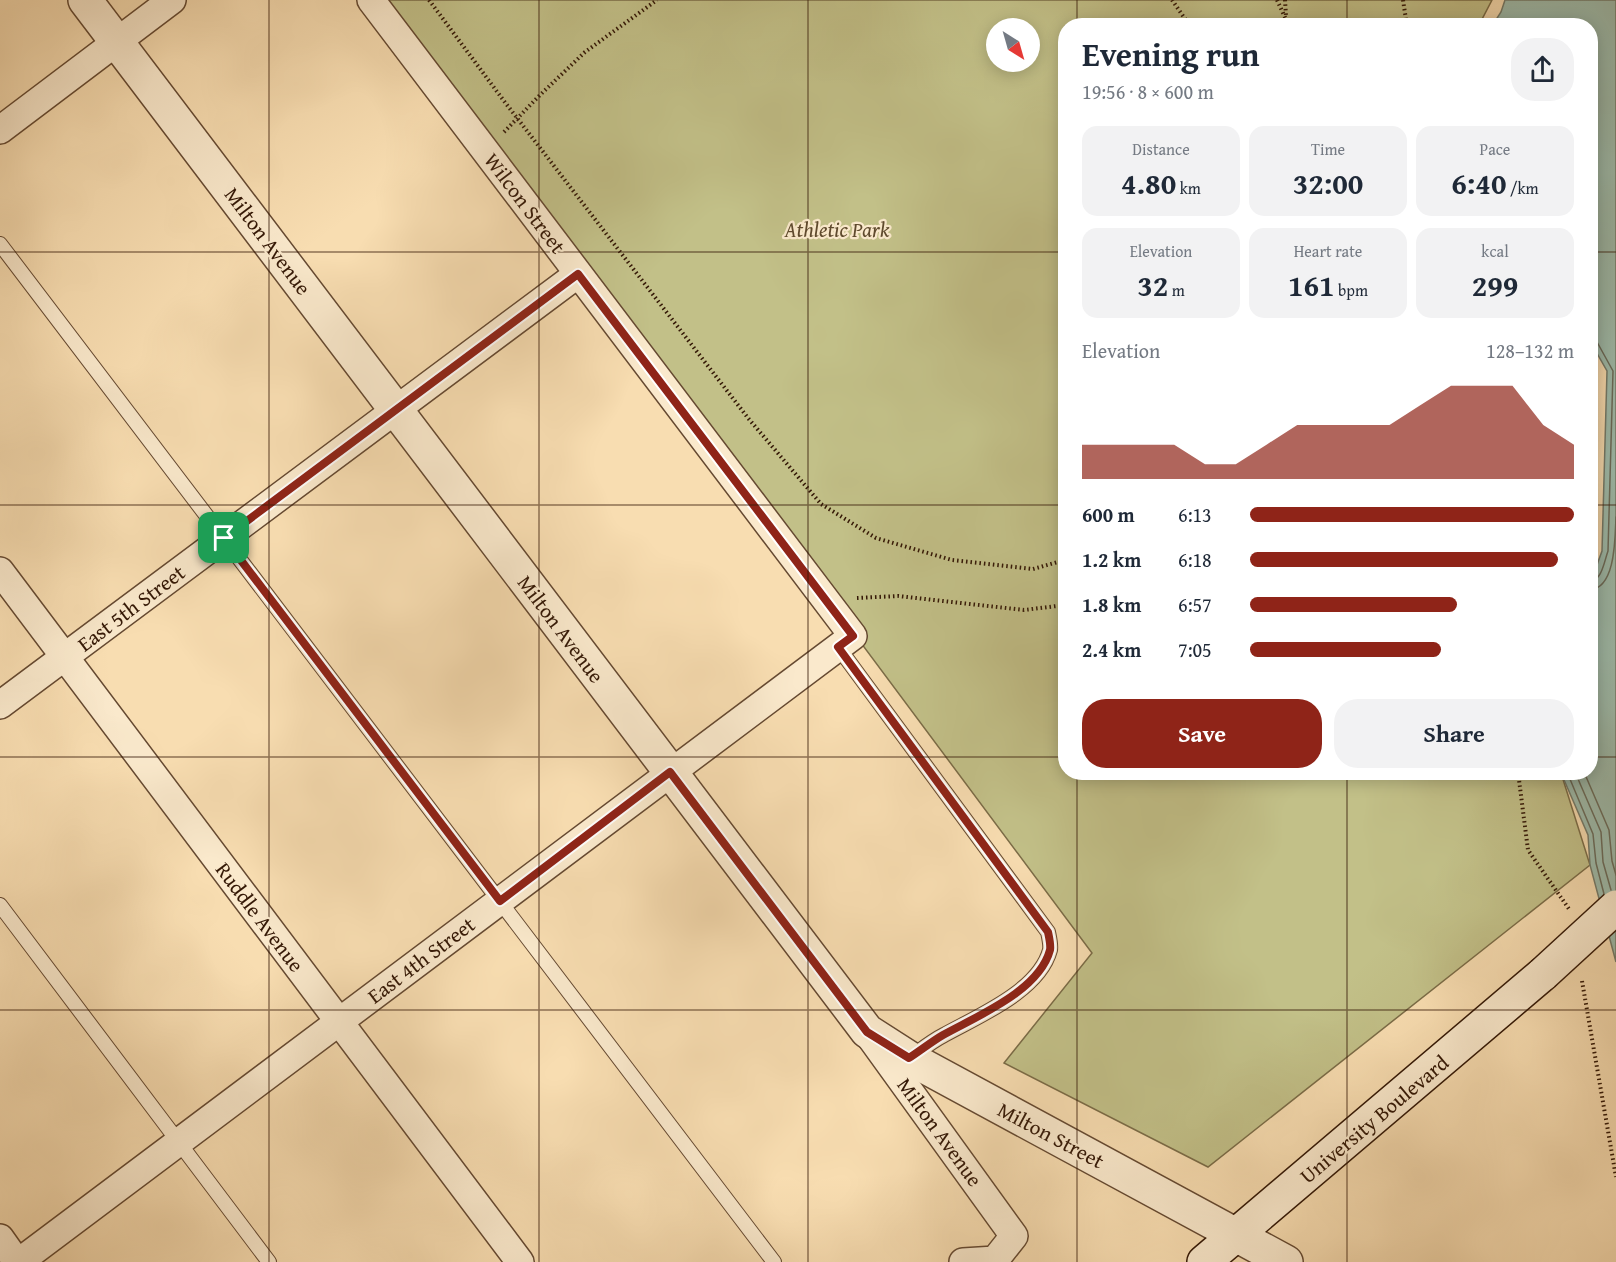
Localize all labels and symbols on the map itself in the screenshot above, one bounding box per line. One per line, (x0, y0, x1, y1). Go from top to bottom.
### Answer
north arrow (986, 18, 1040, 72)
street label: Wilcon Street (477, 146, 574, 260)
street label: Milton Avenue (217, 181, 319, 302)
park label: Athletic Park (784, 214, 890, 245)
pin (198, 512, 249, 563)
street label: East 5th Street (71, 557, 192, 659)
street label: Milton Avenue (510, 569, 612, 690)
street label: Ruddle Avenue (208, 855, 312, 979)
street label: East 4th Street (361, 909, 482, 1011)
street label: University Boulevard (1293, 1047, 1456, 1191)
street label: Milton Avenue (890, 1071, 990, 1193)
street label: Milton Street (992, 1094, 1110, 1176)

